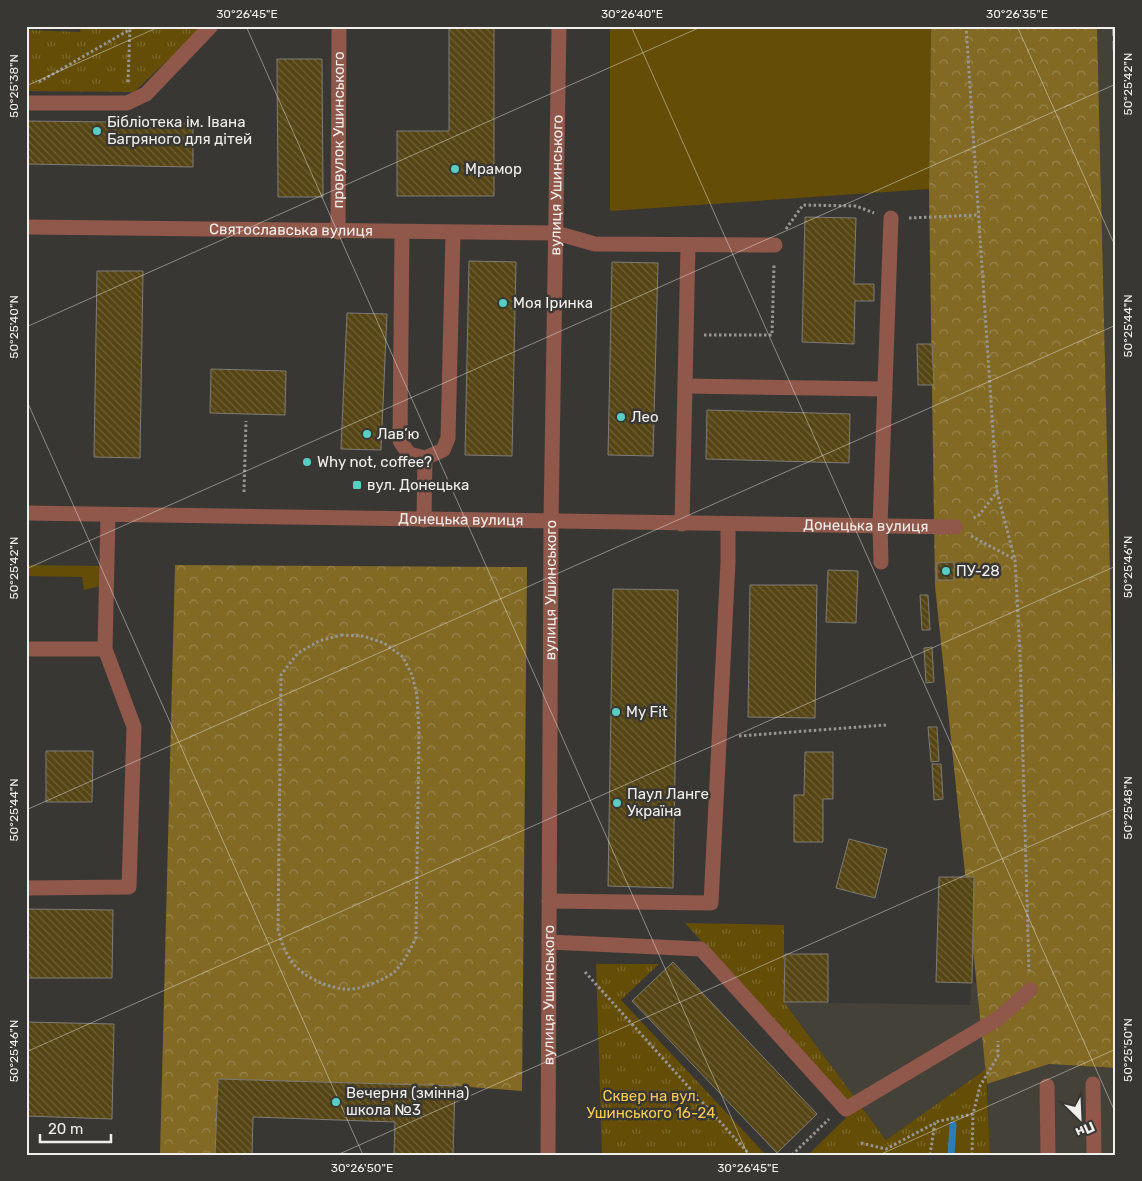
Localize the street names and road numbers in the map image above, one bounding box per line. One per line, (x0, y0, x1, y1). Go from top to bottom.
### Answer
street label: провулок Ушинського (329, 51, 348, 209)
street label: вулиця Ушинського (546, 115, 567, 255)
street label: Святославська вулиця (209, 220, 373, 240)
street label: Донецька вулиця (398, 510, 524, 529)
street label: Донецька вулиця (803, 516, 929, 536)
street label: вулиця Ушинського (541, 520, 560, 660)
street label: вулиця Ушинського (539, 925, 558, 1065)

